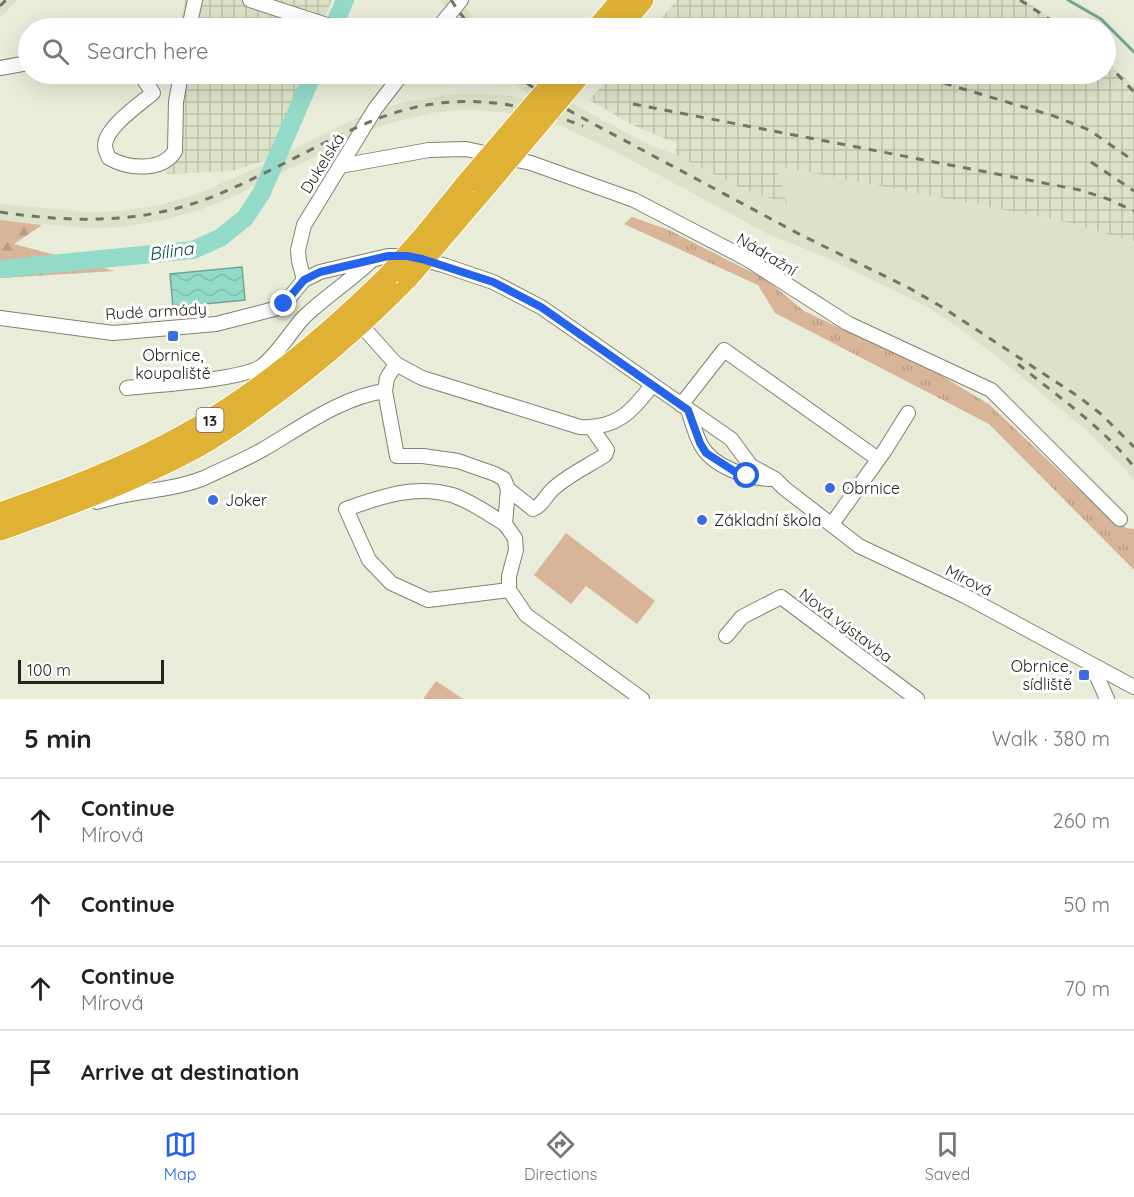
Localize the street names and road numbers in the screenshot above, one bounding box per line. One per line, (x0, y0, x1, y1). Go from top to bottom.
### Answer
street label: Dukelská (296, 129, 348, 197)
street label: Nádražní (733, 228, 801, 280)
street label: Rudé armády (105, 298, 207, 324)
road number: 13 (196, 408, 224, 432)
street label: Mírová (942, 560, 996, 600)
street label: Nová výstavba (795, 583, 897, 667)

